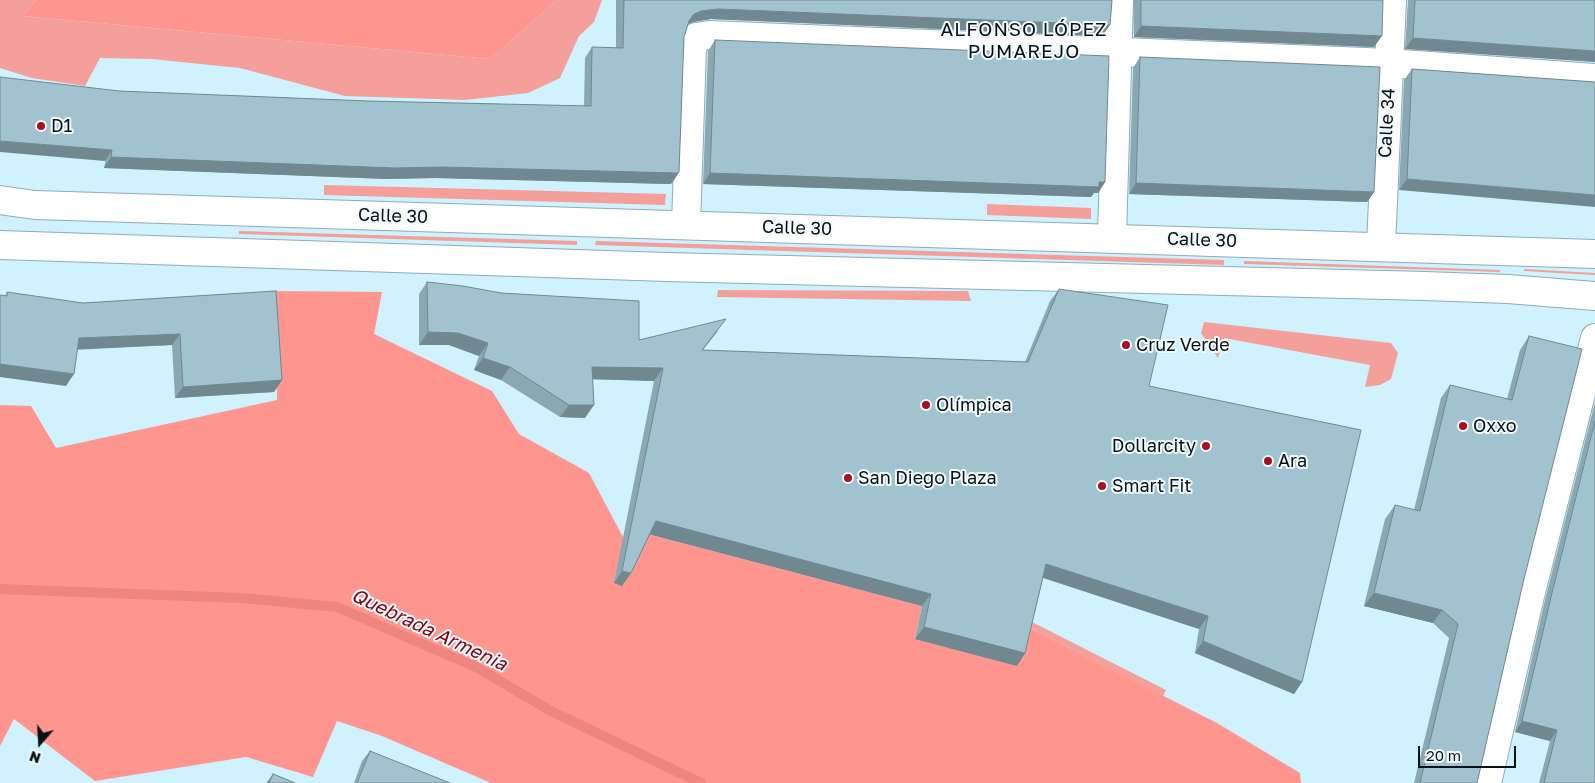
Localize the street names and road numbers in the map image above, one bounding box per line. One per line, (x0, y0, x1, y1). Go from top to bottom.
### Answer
street label: Calle 34 (1374, 87, 1400, 159)
street label: Calle 30 (357, 204, 429, 228)
street label: Calle 30 (761, 216, 833, 240)
street label: Calle 30 (1166, 228, 1238, 252)

